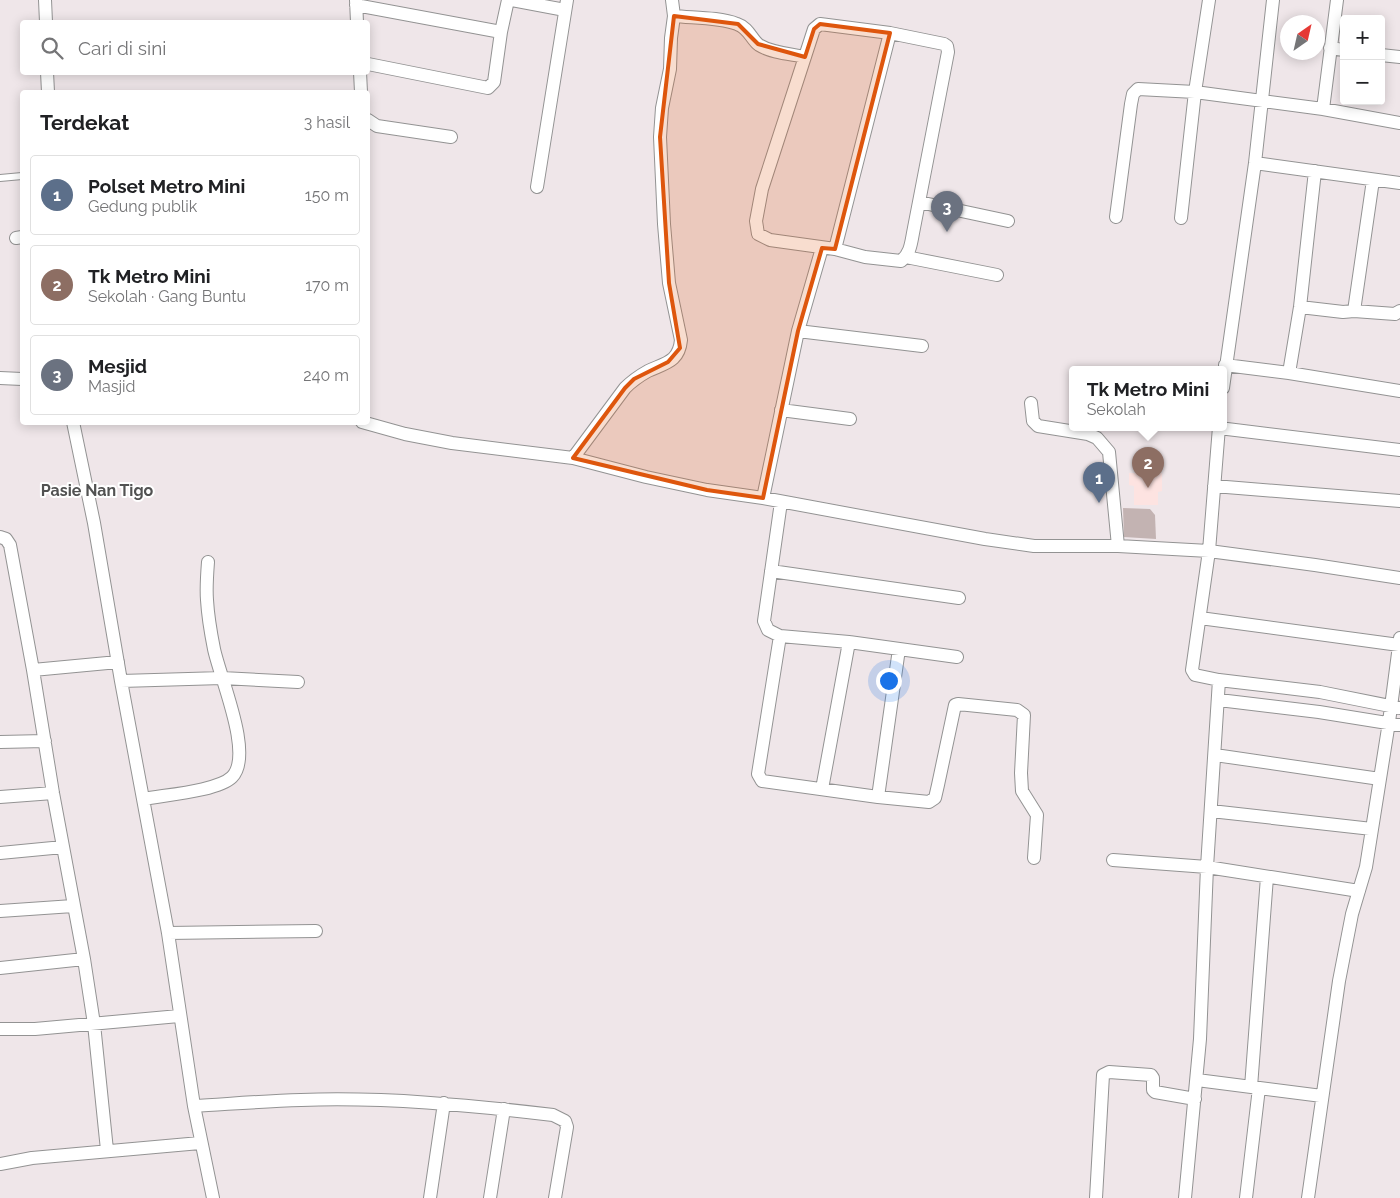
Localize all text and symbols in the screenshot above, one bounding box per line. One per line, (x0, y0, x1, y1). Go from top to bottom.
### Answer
north arrow (1280, 15, 1325, 60)
map controls (1340, 15, 1385, 105)
button: + (1340, 15, 1385, 60)
search box (20, 20, 370, 75)
icon: search (38, 34, 66, 62)
text: Cari di sini (78, 37, 166, 59)
button: − (1340, 60, 1385, 105)
text: Terdekat (40, 110, 129, 135)
text: 3 hasil (304, 113, 350, 132)
text: Polset Metro Mini (88, 175, 245, 197)
text: 1 (53, 186, 61, 205)
text: 150 m (305, 186, 349, 205)
pin: 3 (931, 191, 963, 232)
text: Gedung publik (88, 197, 197, 216)
text: Tk Metro Mini (88, 265, 211, 287)
text: 2 (52, 276, 62, 295)
text: 170 m (305, 276, 349, 295)
text: Sekolah · Gang Buntu (88, 287, 246, 306)
text: Mesjid (88, 355, 147, 377)
text: 3 (53, 366, 61, 385)
text: 240 m (303, 366, 349, 385)
popup (1069, 366, 1227, 431)
text: Masjid (88, 377, 135, 396)
text: Tk Metro Mini (1087, 378, 1209, 400)
text: Sekolah (1087, 400, 1146, 419)
pin: 2 (1132, 447, 1164, 488)
pin: 1 (1083, 462, 1115, 503)
district label: Pasie Nan Tigo (41, 481, 154, 500)
your location (876, 668, 902, 694)

